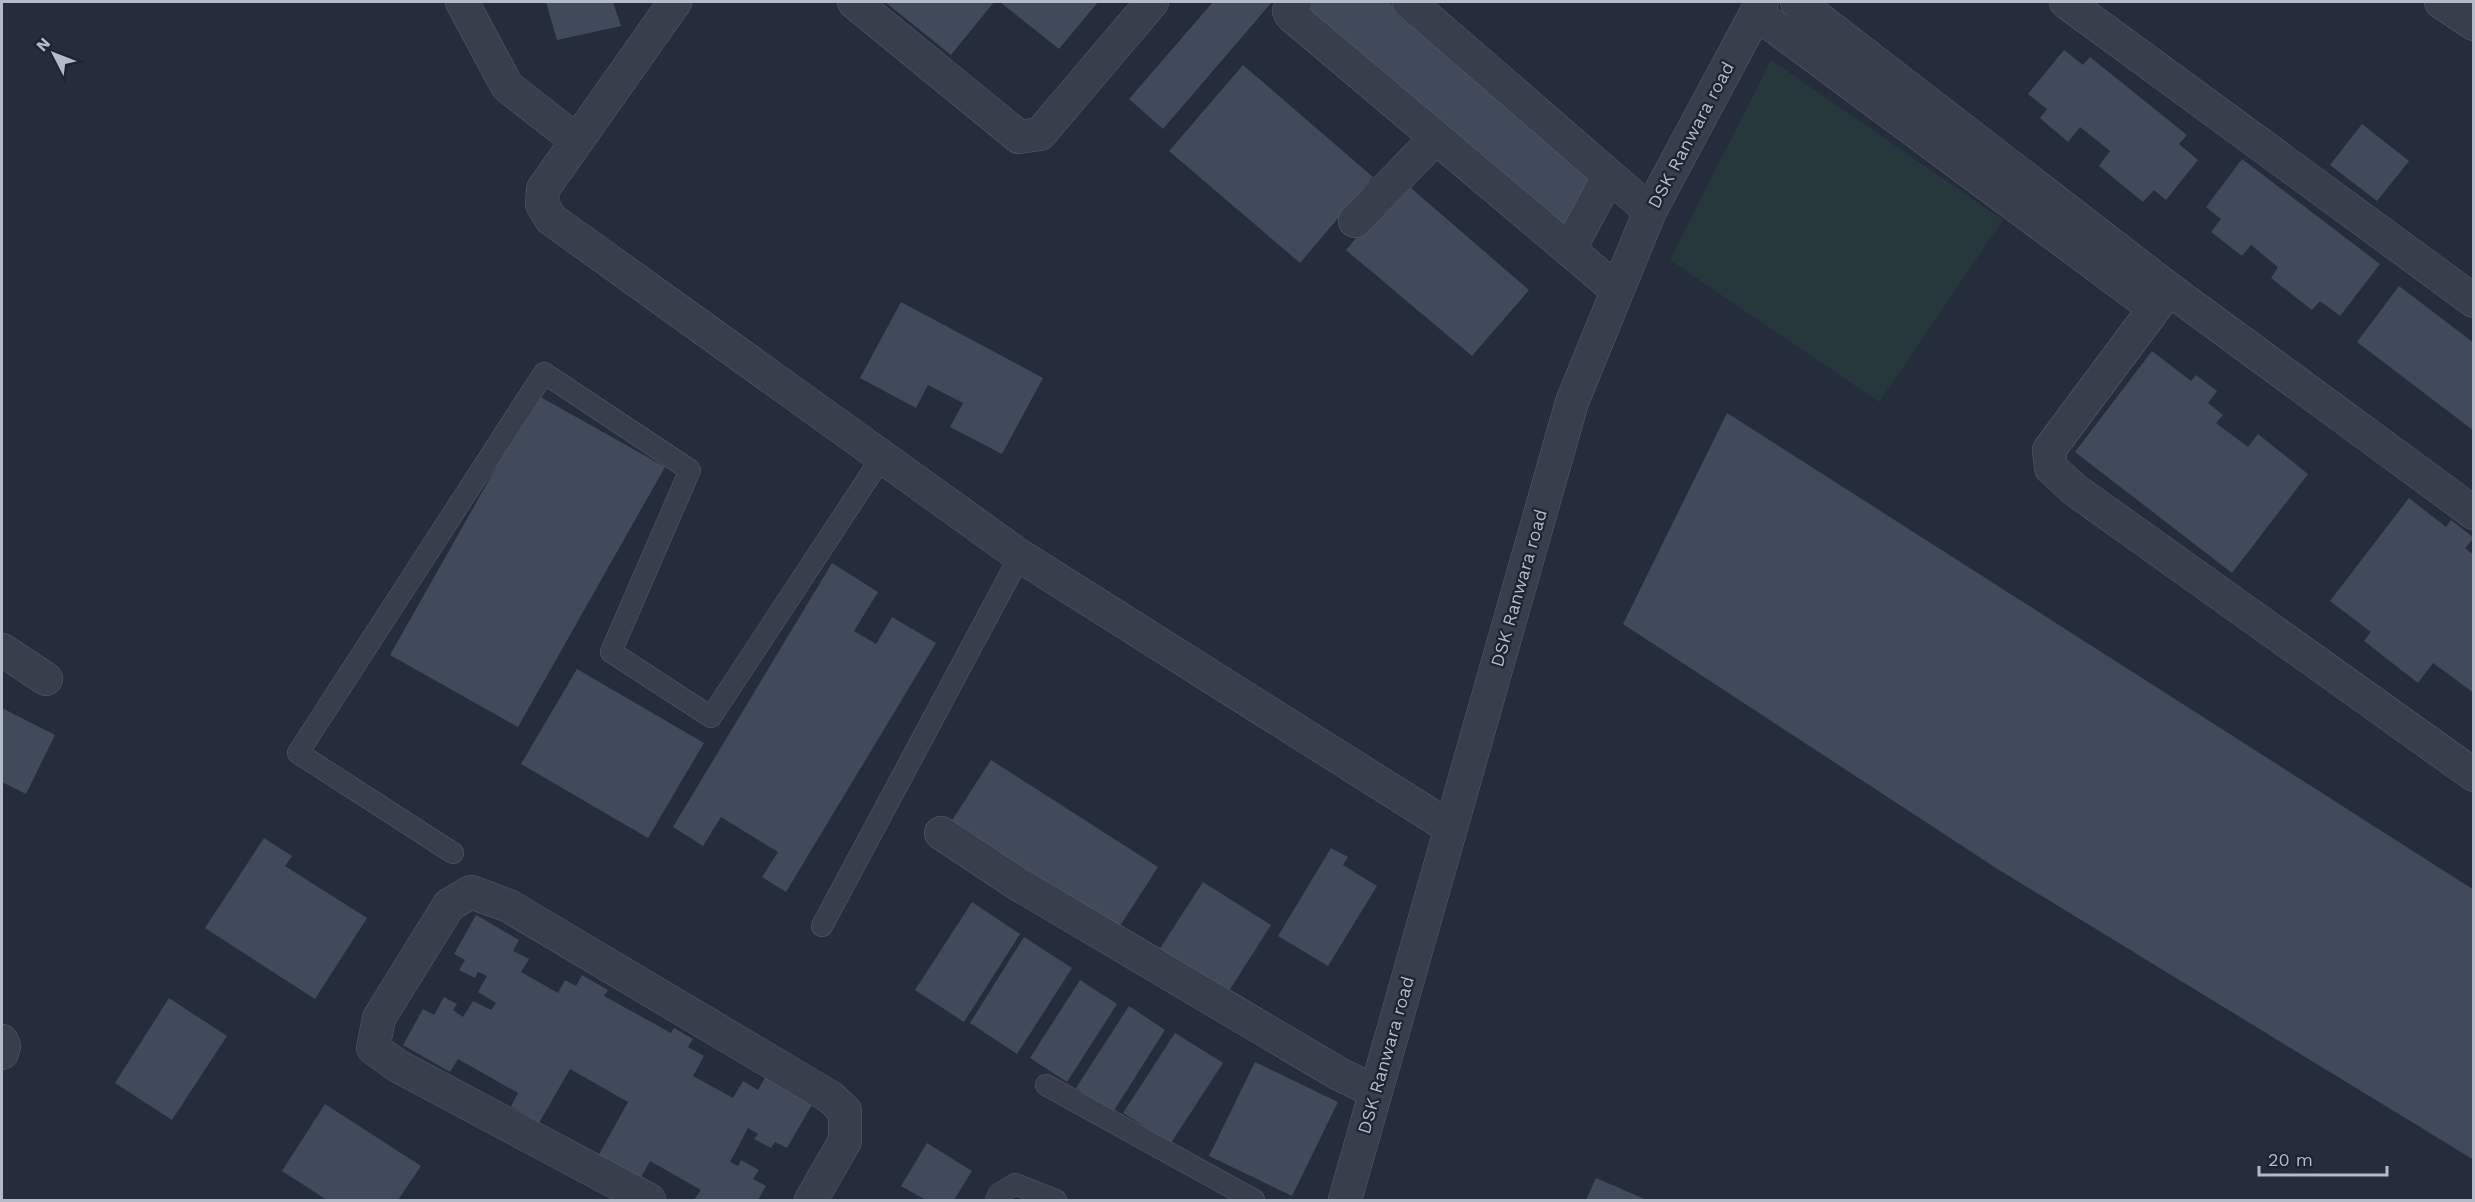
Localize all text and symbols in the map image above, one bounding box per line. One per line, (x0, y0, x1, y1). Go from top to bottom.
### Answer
north arrow (24, 24, 84, 84)
text: N (32, 34, 54, 55)
street label: DSK Ranwara road (1643, 58, 1738, 212)
street label: DSK Ranwara road (1486, 507, 1551, 669)
street label: DSK Ranwara road (1353, 974, 1418, 1136)
scale bar (2259, 1139, 2386, 1177)
text: 20 m (2268, 1149, 2313, 1170)

